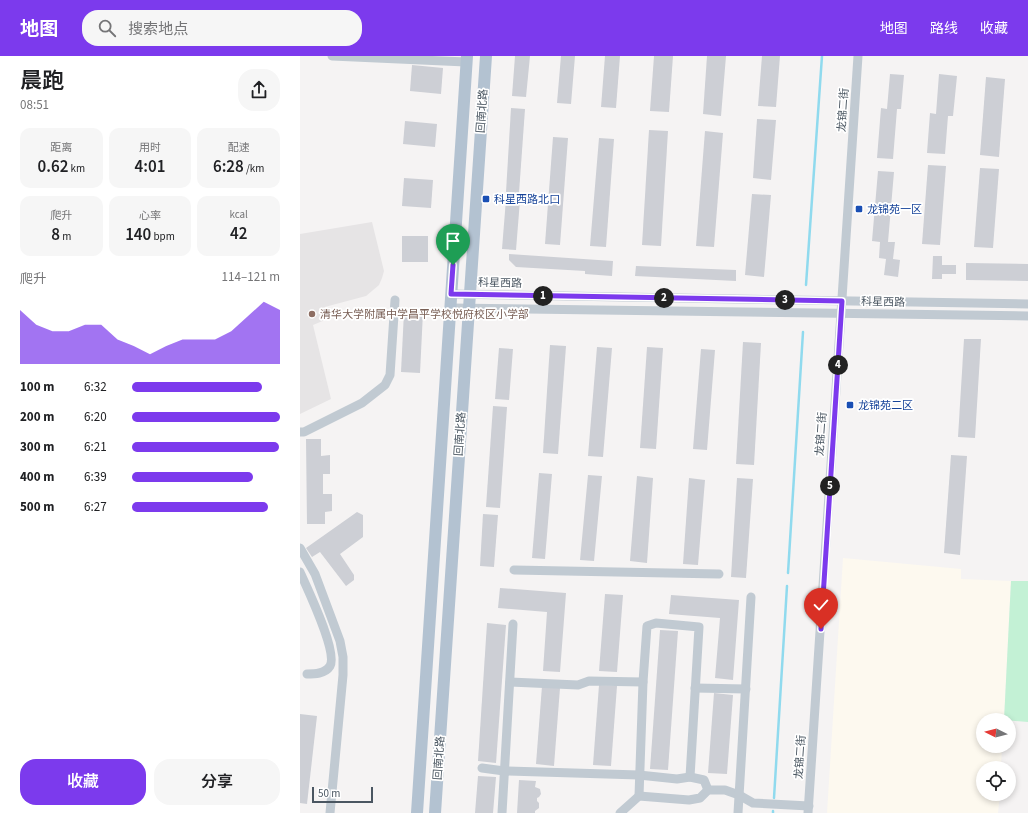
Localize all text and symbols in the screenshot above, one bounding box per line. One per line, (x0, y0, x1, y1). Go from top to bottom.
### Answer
search box (82, 10, 362, 46)
text: 地图 (20, 16, 58, 43)
icon: search (96, 17, 118, 39)
text: 搜索地点 (128, 19, 188, 40)
text: 地图 (880, 19, 908, 39)
text: 路线 (930, 19, 958, 39)
text: 收藏 (980, 19, 1008, 39)
text: 晨跑 (20, 65, 64, 97)
button: share (238, 69, 280, 111)
street label: 龙锦二街 (834, 88, 852, 132)
street label: 回南北路 (473, 89, 491, 133)
text: 08:51 (20, 96, 49, 114)
text: 距离 (50, 140, 72, 155)
text: 用时 (139, 140, 161, 155)
text: 配速 (228, 140, 250, 155)
text: 0.62 (38, 155, 68, 179)
text: 4:01 (135, 155, 165, 179)
text: 6:28 (213, 155, 244, 179)
text: km (68, 161, 85, 176)
text: /km (244, 161, 264, 176)
place label: 科星西路北口 (494, 192, 560, 207)
marker: 科星西路北口 (481, 194, 491, 204)
place label: 龙锦苑一区 (867, 202, 922, 217)
marker: 龙锦苑一区 (854, 204, 864, 214)
text: kcal (229, 207, 248, 222)
text: 爬升 (50, 208, 72, 223)
text: 心率 (139, 208, 161, 223)
text: 42 (230, 222, 247, 246)
text: 8 (51, 223, 60, 247)
text: 140 (125, 223, 151, 247)
pin (436, 224, 470, 265)
text: m (60, 229, 71, 244)
text: bpm (151, 229, 175, 244)
icon: arrive (442, 230, 464, 252)
text: 114–121 m (222, 268, 280, 286)
text: 爬升 (20, 270, 46, 288)
street label: 科星西路 (478, 275, 522, 291)
pin: 1 (533, 286, 553, 306)
text: 1 (540, 288, 546, 303)
pin: 2 (654, 288, 674, 308)
text: 2 (661, 290, 667, 305)
pin: 3 (775, 290, 795, 310)
text: 3 (782, 292, 788, 307)
street label: 科星西路 (861, 294, 905, 310)
place label: 清华大学附属中学昌平学校悦府校区小学部 (320, 307, 529, 322)
marker: 清华大学附属中学昌平学校悦府校区小学部 (307, 309, 317, 319)
pin: 4 (828, 355, 848, 375)
text: 4 (835, 357, 841, 372)
text: 100 m (20, 378, 54, 396)
text: 6:32 (84, 378, 107, 396)
place label: 龙锦苑二区 (858, 398, 913, 413)
marker: 龙锦苑二区 (845, 400, 855, 410)
text: 200 m (20, 408, 54, 426)
text: 6:20 (84, 408, 107, 426)
street label: 回南北路 (451, 412, 469, 456)
street label: 龙锦二街 (812, 412, 830, 456)
text: 300 m (20, 438, 54, 456)
text: 6:21 (84, 438, 107, 456)
text: 400 m (20, 468, 54, 486)
text: 6:39 (84, 468, 107, 486)
pin: 5 (820, 476, 840, 496)
text: 5 (827, 478, 833, 493)
text: 500 m (20, 498, 54, 516)
text: 6:27 (84, 498, 107, 516)
pin (804, 588, 838, 629)
icon: check (810, 594, 832, 616)
north arrow (976, 713, 1016, 753)
map controls (976, 713, 1016, 801)
street label: 龙锦二街 (791, 735, 809, 779)
street label: 回南北路 (430, 736, 448, 780)
button: 收藏 (20, 759, 146, 805)
button: 分享 (154, 759, 280, 805)
button: locate (976, 761, 1016, 801)
scale bar (312, 785, 373, 804)
text: 50 m (318, 786, 340, 801)

